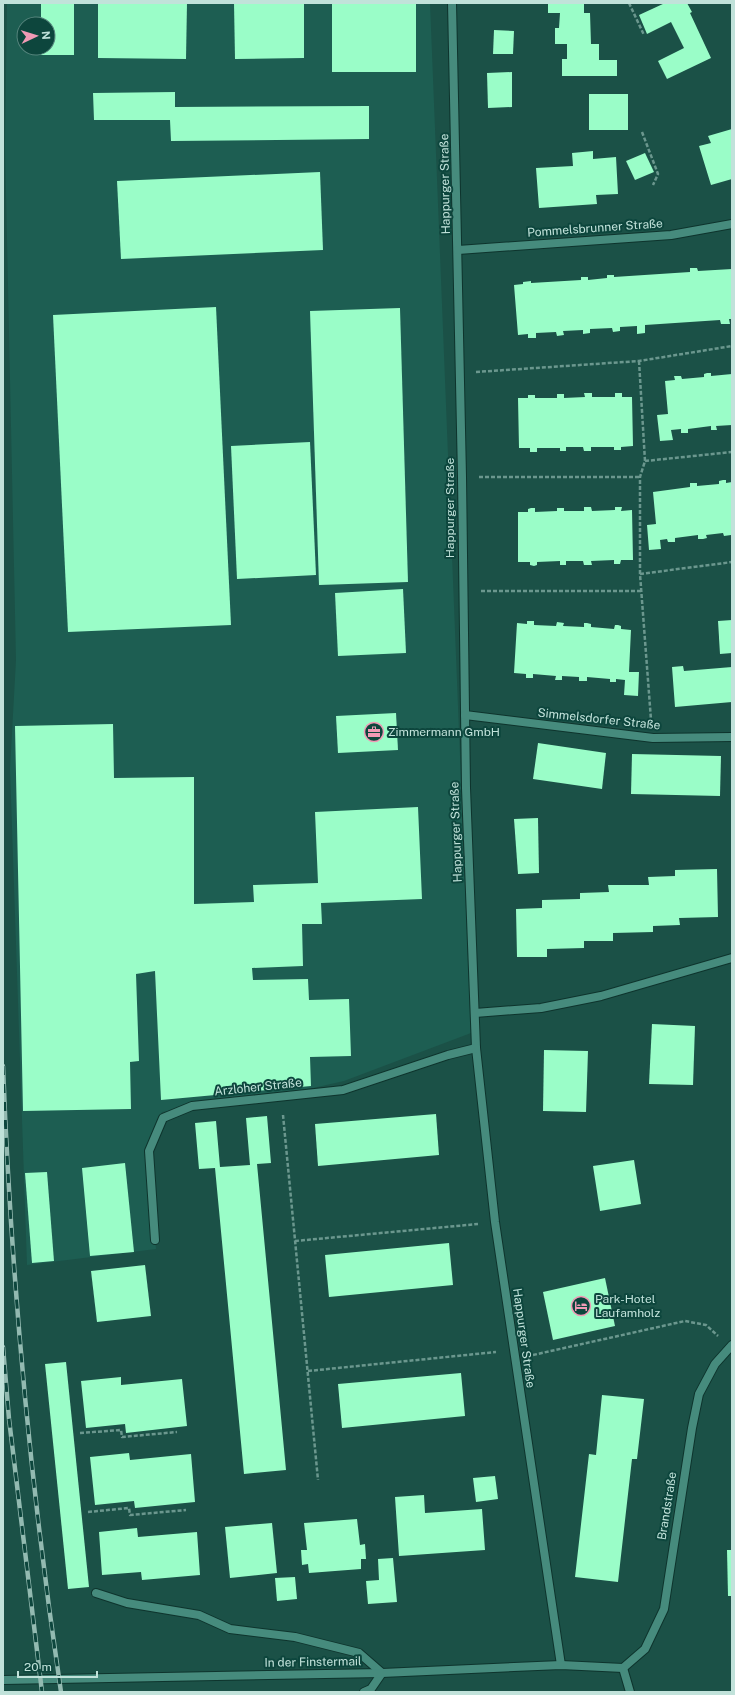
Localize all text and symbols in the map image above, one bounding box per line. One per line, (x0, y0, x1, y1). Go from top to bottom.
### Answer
north arrow (16, 16, 56, 56)
text: N (40, 31, 52, 40)
street label: Happurger Straße (437, 133, 453, 234)
street label: Pommelsbrunner Straße (527, 216, 664, 240)
street label: Happurger Straße (443, 457, 457, 558)
street label: Simmelsdorfer Straße (537, 706, 661, 732)
office icon: Zimmermann GmbH (363, 721, 385, 743)
place label: Zimmermann GmbH (388, 725, 500, 739)
street label: Happurger Straße (447, 781, 465, 883)
street label: Arzloher Straße (214, 1075, 303, 1099)
street label: Happurger Straße (510, 1287, 538, 1389)
place label: Park-Hotel Laufamholz (595, 1292, 661, 1320)
hotel icon: Park-Hotel Laufamholz (570, 1295, 592, 1317)
street label: Brandstraße (655, 1471, 679, 1541)
scale bar (18, 1653, 97, 1679)
street label: In der Finstermail (264, 1654, 362, 1670)
text: 20 m (24, 1660, 52, 1674)

